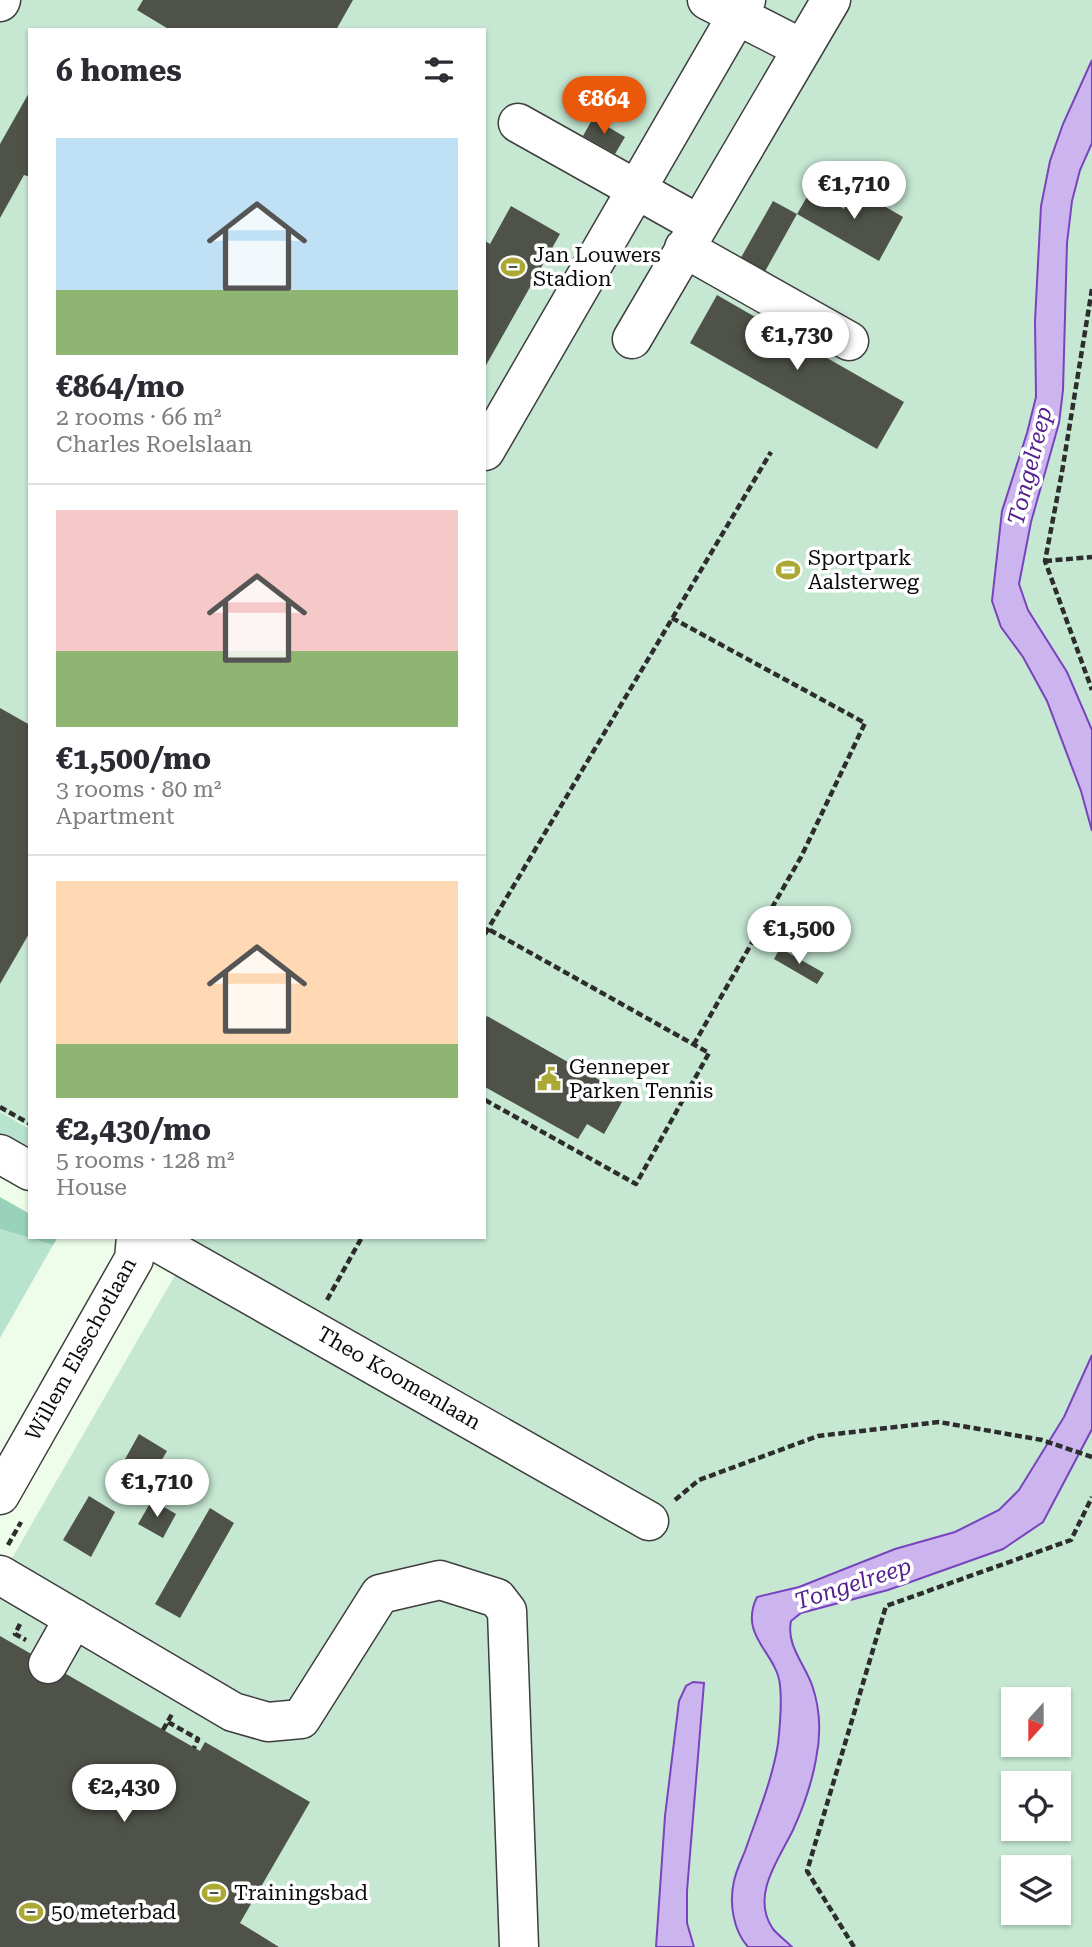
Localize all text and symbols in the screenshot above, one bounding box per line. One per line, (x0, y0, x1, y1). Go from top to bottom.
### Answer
icon: filters (420, 51, 458, 89)
text: 6 homes (56, 53, 182, 88)
pin: €864 (563, 76, 645, 136)
text: €864 (578, 85, 630, 112)
pin: €1,710 (797, 162, 911, 221)
text: €1,710 (818, 170, 890, 197)
icon: home (194, 183, 320, 309)
place label: Jan Louwers Stadion (533, 243, 661, 291)
sports icon: Jan Louwers Stadion (499, 253, 527, 281)
pin: €1,730 (740, 312, 854, 372)
text: €1,730 (761, 321, 833, 348)
text: €864/mo (56, 369, 185, 404)
text: 2 rooms · 66 m² (56, 404, 222, 431)
water label: Tongelreep (1002, 404, 1058, 528)
text: Charles Roelslaan (56, 431, 253, 458)
place label: Sportpark Aalsterweg (808, 546, 919, 594)
icon: home (194, 555, 320, 681)
sports icon: Sportpark Aalsterweg (774, 556, 802, 584)
text: €1,500/mo (56, 741, 211, 776)
text: 3 rooms · 80 m² (56, 776, 222, 803)
text: Apartment (56, 803, 175, 830)
pin: €1,500 (742, 906, 856, 966)
text: €1,500 (763, 915, 835, 942)
icon: home (194, 926, 320, 1052)
place label: Genneper Parken Tennis (569, 1055, 713, 1103)
public building icon: Genneper Parken Tennis (535, 1065, 563, 1093)
text: €2,430/mo (56, 1112, 211, 1147)
text: 5 rooms · 128 m² (56, 1147, 234, 1174)
text: House (56, 1174, 127, 1201)
street label: Willem Elsschotlaan (21, 1253, 141, 1445)
street label: Theo Koomenlaan (313, 1321, 485, 1435)
pin: €1,710 (100, 1460, 214, 1519)
text: €1,710 (121, 1468, 193, 1495)
water label: Tongelreep (791, 1552, 915, 1616)
north arrow (1001, 1687, 1071, 1757)
map controls (1001, 1687, 1071, 1925)
pin: €2,430 (67, 1764, 181, 1824)
button: locate (1001, 1771, 1071, 1841)
text: €2,430 (88, 1773, 160, 1800)
button: layers (1001, 1855, 1071, 1925)
sports icon: Trainingsbad (200, 1879, 228, 1907)
place label: Trainingsbad (234, 1881, 368, 1905)
sports icon: 50 meterbad (17, 1898, 45, 1926)
place label: 50 meterbad (51, 1900, 177, 1924)

